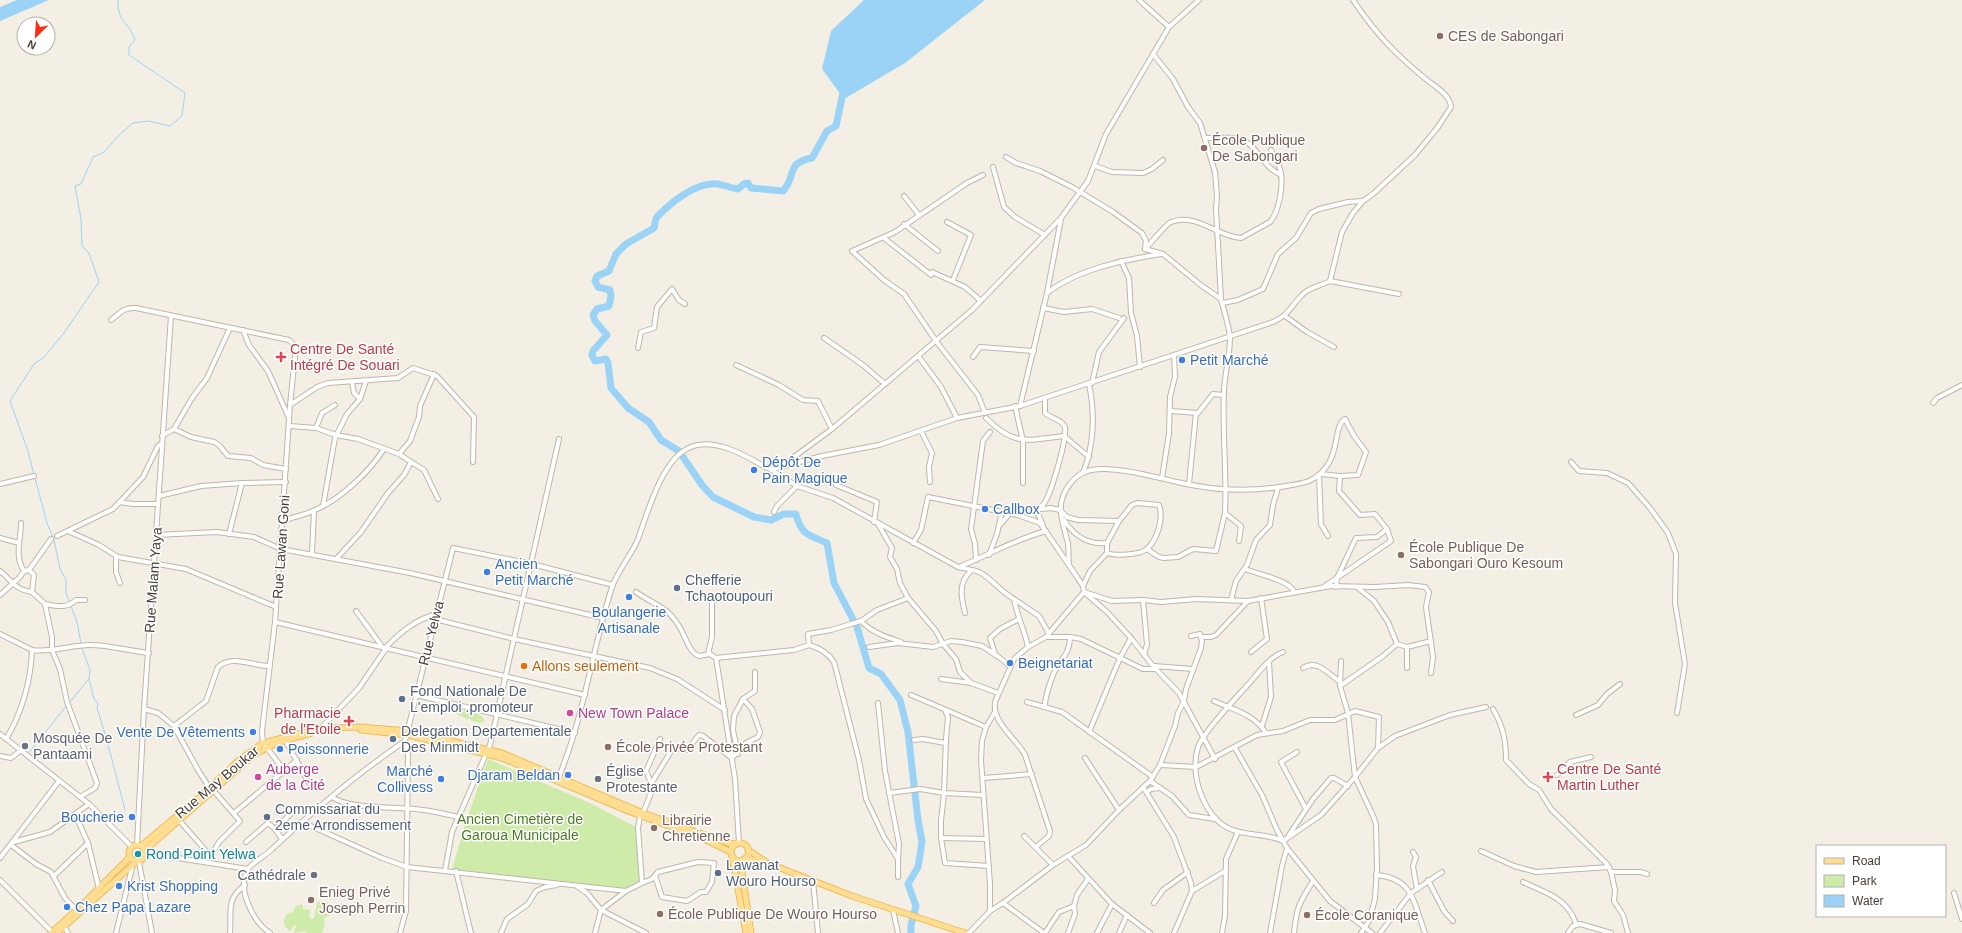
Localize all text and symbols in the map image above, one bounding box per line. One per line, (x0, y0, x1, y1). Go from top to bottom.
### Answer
north arrow (16, 16, 56, 56)
place label: CES de Sabongari (1448, 28, 1564, 44)
marker: CES de Sabongari (1435, 31, 1445, 41)
text: N (26, 38, 38, 52)
place label: École Publique De Sabongari (1212, 132, 1306, 164)
marker: École Publique De Sabongari (1199, 143, 1209, 153)
place label: Centre De Santé Intégré De Souari (290, 341, 400, 373)
marker: Centre De Santé Intégré De Souari (275, 351, 287, 363)
place label: Petit Marché (1190, 352, 1269, 368)
marker: Petit Marché (1177, 355, 1187, 365)
place label: Dépôt De Pain Magique (762, 454, 848, 486)
marker: Dépôt De Pain Magique (749, 465, 759, 475)
street label: Rue Lawan Goni (269, 494, 293, 600)
place label: Callbox (993, 501, 1040, 517)
marker: Callbox (980, 504, 990, 514)
street label: Rue Malam Yaya (141, 526, 165, 633)
place label: École Publique De Sabongari Ouro Kesoum (1409, 539, 1563, 571)
marker: École Publique De Sabongari Ouro Kesoum (1396, 550, 1406, 560)
place label: Ancien Petit Marché (495, 556, 574, 588)
marker: Ancien Petit Marché (482, 567, 492, 577)
place label: Chefferie Tchaotoupouri (685, 572, 773, 604)
marker: Chefferie Tchaotoupouri (672, 583, 682, 593)
marker: Boulangerie Artisanale (624, 592, 634, 602)
street label: Rue Yelwa (415, 599, 447, 667)
place label: Boulangerie Artisanale (592, 604, 667, 636)
place label: Beignetariat (1018, 655, 1093, 671)
place label: Allons seulement (532, 658, 639, 674)
marker: Beignetariat (1005, 658, 1015, 668)
marker: Allons seulement (519, 661, 529, 671)
place label: Fond Nationale De L'emploi .promoteur (410, 683, 534, 715)
marker: Fond Nationale De L'emploi .promoteur (397, 694, 407, 704)
place label: Pharmacie de l'Etoile (274, 705, 341, 737)
place label: New Town Palace (578, 705, 689, 721)
marker: New Town Palace (565, 708, 575, 718)
marker: Pharmacie de l'Etoile (344, 716, 354, 726)
place label: Delegation Departementale Des Minmidt (401, 723, 572, 755)
place label: Vente De Vêtements (117, 724, 245, 740)
marker: Vente De Vêtements (248, 727, 258, 737)
place label: Mosquée De Pantaami (33, 730, 113, 762)
marker: Delegation Departementale Des Minmidt (388, 734, 398, 744)
place label: École Privée Protestant (616, 739, 762, 755)
marker: Mosquée De Pantaami (20, 741, 30, 751)
place label: Poissonnerie (288, 741, 369, 757)
street label: Rue May Boukar (172, 742, 262, 822)
marker: École Privée Protestant (603, 742, 613, 752)
marker: Poissonnerie (275, 744, 285, 754)
place label: Auberge de la Cité (266, 761, 325, 793)
place label: Centre De Santé Martin Luther (1557, 761, 1661, 793)
place label: Marché Collivess (377, 763, 433, 795)
place label: Église Protestante (606, 763, 678, 795)
place label: Djaram Beldan (467, 767, 560, 783)
marker: Djaram Beldan (563, 770, 573, 780)
marker: Centre De Santé Martin Luther (1542, 771, 1554, 783)
marker: Auberge de la Cité (253, 772, 263, 782)
marker: Marché Collivess (436, 774, 446, 784)
marker: Église Protestante (593, 774, 603, 784)
place label: Commissariat du 2eme Arrondissement (275, 801, 411, 833)
place label: Boucherie (61, 809, 124, 825)
park label: Ancien Cimetière de Garoua Municipale (457, 811, 583, 843)
marker: Boucherie (127, 812, 137, 822)
marker: Commissariat du 2eme Arrondissement (262, 812, 272, 822)
place label: Librairie Chretienne (662, 812, 731, 844)
marker: Librairie Chretienne (649, 823, 659, 833)
legend (1816, 845, 1946, 917)
place label: Rond Point Yelwa (146, 846, 256, 862)
marker: Rond Point Yelwa (133, 849, 143, 859)
text: Road (1852, 854, 1881, 868)
place label: Lawanat Wouro Hourso (726, 857, 816, 889)
place label: Cathédrale (238, 867, 306, 883)
marker: Lawanat Wouro Hourso (713, 868, 723, 878)
marker: Cathédrale (309, 870, 319, 880)
text: Park (1852, 874, 1878, 888)
place label: Krist Shopping (127, 878, 218, 894)
marker: Krist Shopping (114, 881, 124, 891)
place label: Enieg Privé Joseph Perrin (319, 884, 405, 916)
text: Water (1852, 894, 1884, 908)
marker: Enieg Privé Joseph Perrin (306, 895, 316, 905)
place label: Chez Papa Lazare (75, 899, 191, 915)
marker: Chez Papa Lazare (62, 902, 72, 912)
place label: École Publique De Wouro Hourso (668, 906, 877, 922)
place label: École Coranique (1315, 907, 1419, 923)
marker: École Publique De Wouro Hourso (655, 909, 665, 919)
marker: École Coranique (1302, 910, 1312, 920)

